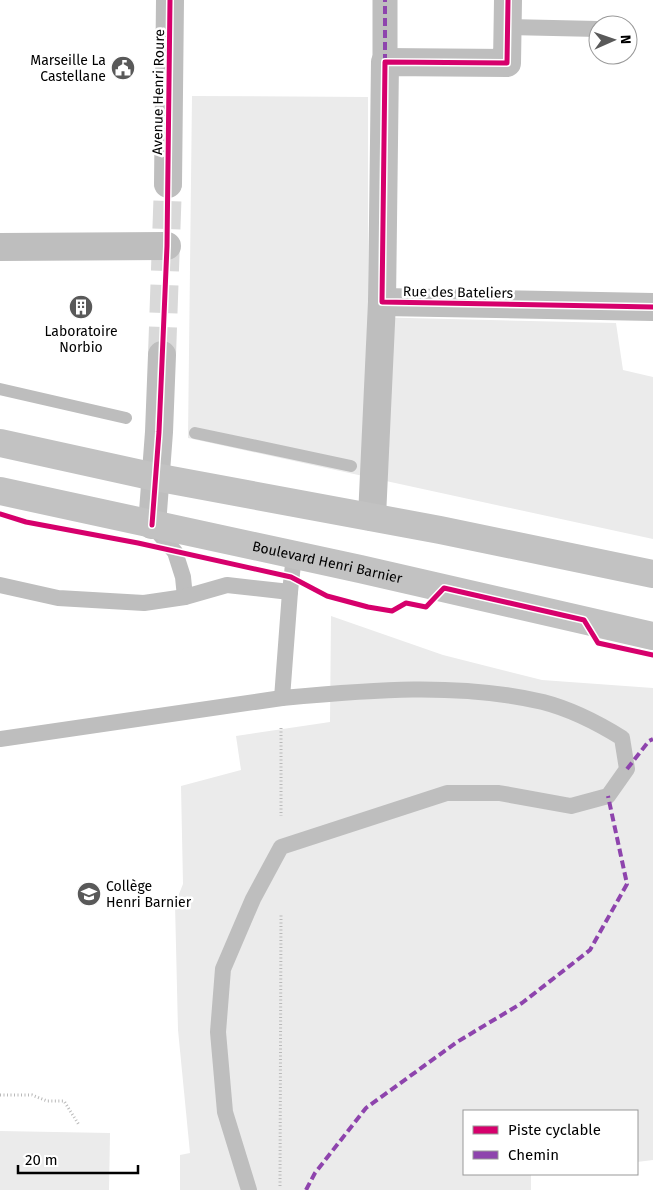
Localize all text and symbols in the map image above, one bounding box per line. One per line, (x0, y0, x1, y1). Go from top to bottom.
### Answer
north arrow (588, 15, 638, 65)
street label: Avenue Henri Roure (149, 29, 168, 155)
text: N (617, 35, 634, 45)
place label: Marseille La Castellane (30, 52, 106, 85)
public building icon: Marseille La Castellane (110, 55, 136, 81)
street label: Rue des Bateliers (403, 283, 514, 302)
building icon: Laboratoire Norbio (68, 294, 94, 320)
place label: Laboratoire Norbio (44, 323, 118, 356)
street label: Boulevard Henri Barnier (251, 538, 404, 588)
place label: Collège Henri Barnier (106, 878, 192, 911)
school or university icon: Collège Henri Barnier (76, 881, 102, 907)
legend (463, 1110, 638, 1175)
text: Piste cyclable (508, 1121, 601, 1139)
scale bar (18, 1142, 138, 1174)
text: Chemin (508, 1146, 559, 1164)
text: 20 m (25, 1151, 58, 1169)

